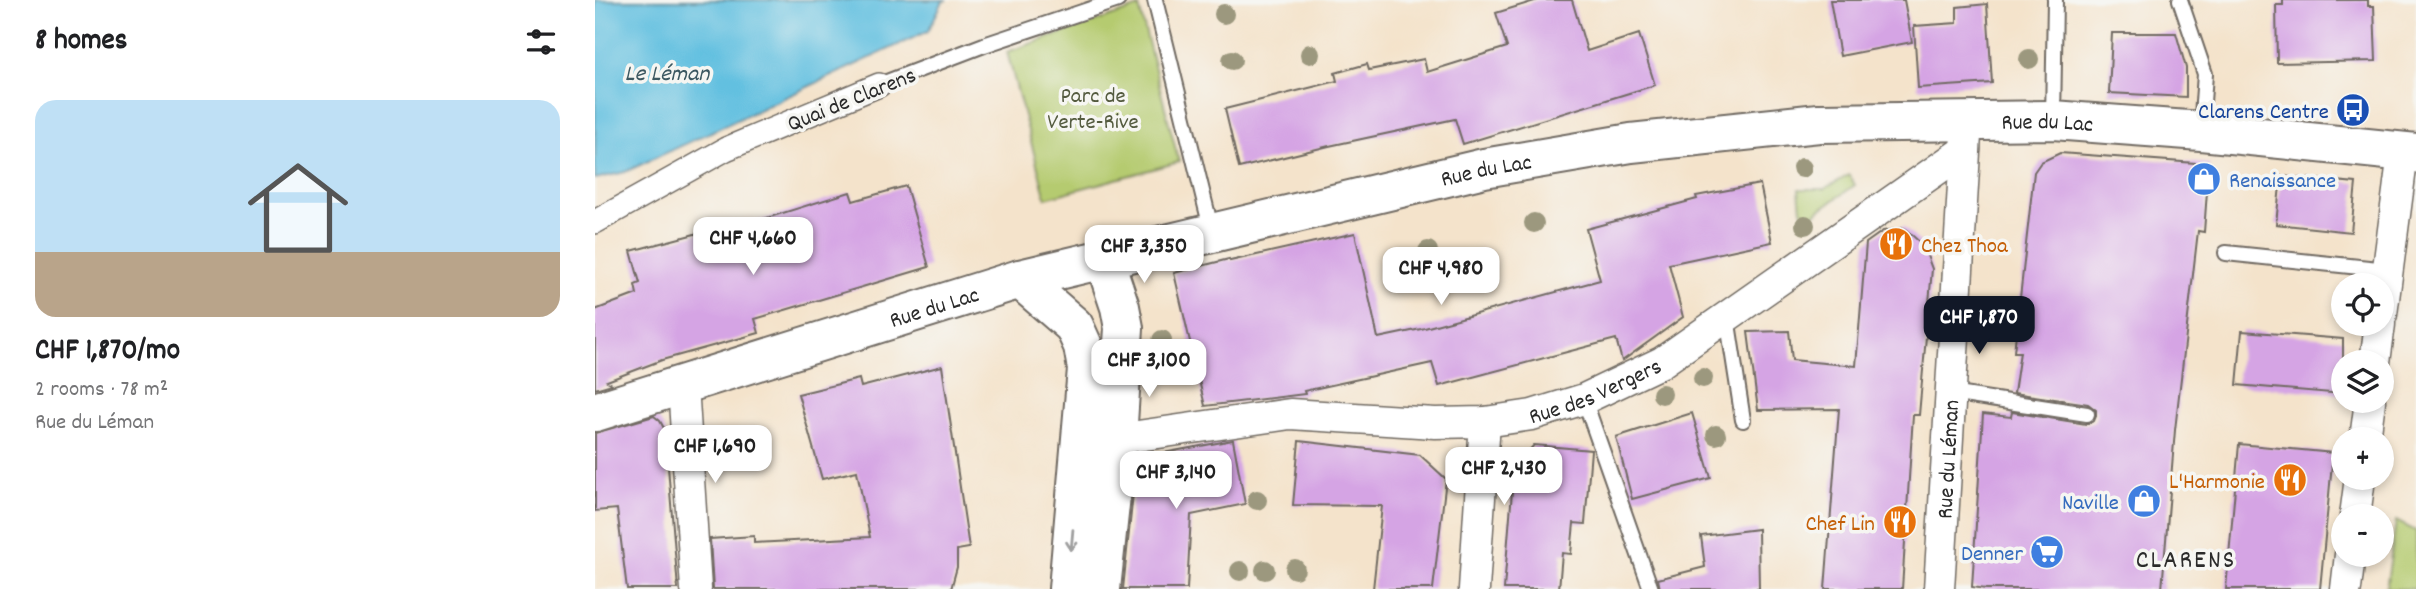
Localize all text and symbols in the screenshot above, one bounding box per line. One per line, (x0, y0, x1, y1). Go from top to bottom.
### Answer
text: 8 homes (35, 21, 127, 64)
icon: filters (522, 23, 560, 61)
water label: Le Léman (625, 58, 710, 92)
street label: Quai de Clarens (783, 60, 922, 142)
park label: Parc de Verte-Rive (1047, 81, 1139, 140)
bus stop icon: Clarens Centre (2334, 91, 2372, 129)
place label: Clarens Centre (2198, 97, 2329, 130)
street label: Rue du Lac (2001, 107, 2094, 143)
icon: home (235, 145, 361, 271)
street label: Rue du Lac (1438, 147, 1534, 198)
shop icon: Renaissance (2185, 160, 2223, 198)
place label: Renaissance (2229, 166, 2336, 199)
pin: CHF 4,660 (673, 218, 833, 277)
text: CHF 4,660 (709, 223, 797, 256)
restaurant icon: Chez Thoa (1877, 225, 1915, 263)
pin: CHF 3,350 (1064, 226, 1224, 285)
text: CHF 3,350 (1101, 231, 1187, 264)
place label: Chez Thoa (1921, 231, 2009, 264)
pin: CHF 4,980 (1361, 247, 1521, 307)
text: CHF 4,980 (1399, 253, 1483, 286)
map controls (2331, 273, 2394, 567)
button: locate (2331, 273, 2394, 336)
street label: Rue du Lac (886, 280, 984, 339)
pin: CHF 1,870 (1899, 296, 2059, 356)
text: CHF 1,870 (1940, 302, 2018, 335)
text: CHF 1,870/mo (35, 331, 180, 374)
pin: CHF 3,100 (1069, 340, 1229, 399)
text: CHF 3,100 (1107, 345, 1191, 378)
button: layers (2331, 350, 2394, 413)
street label: Rue des Vergers (1525, 352, 1668, 435)
text: 2 rooms · 78 m² (35, 374, 168, 407)
street label: Rue du Léman (1930, 399, 1970, 520)
text: Rue du Léman (35, 407, 154, 440)
pin: CHF 1,690 (635, 426, 795, 485)
button: + (2331, 427, 2394, 490)
text: CHF 1,690 (674, 431, 756, 464)
pin: CHF 2,430 (1424, 448, 1584, 507)
pin: CHF 3,140 (1096, 452, 1256, 511)
text: CHF 2,430 (1461, 453, 1547, 486)
text: CHF 3,140 (1136, 457, 1216, 490)
restaurant icon: L'Harmonie (2271, 461, 2309, 499)
place label: L'Harmonie (2169, 467, 2265, 500)
shop icon: Naville (2125, 482, 2163, 520)
place label: Naville (2062, 488, 2119, 521)
restaurant icon: Chef Lin (1881, 503, 1919, 541)
button: − (2331, 504, 2394, 567)
place label: Chef Lin (1805, 509, 1875, 542)
one-way arrow (1065, 529, 1078, 551)
supermarket icon: Denner (2028, 533, 2066, 571)
place label: Denner (1961, 539, 2023, 572)
district label: CLARENS (2136, 543, 2236, 580)

